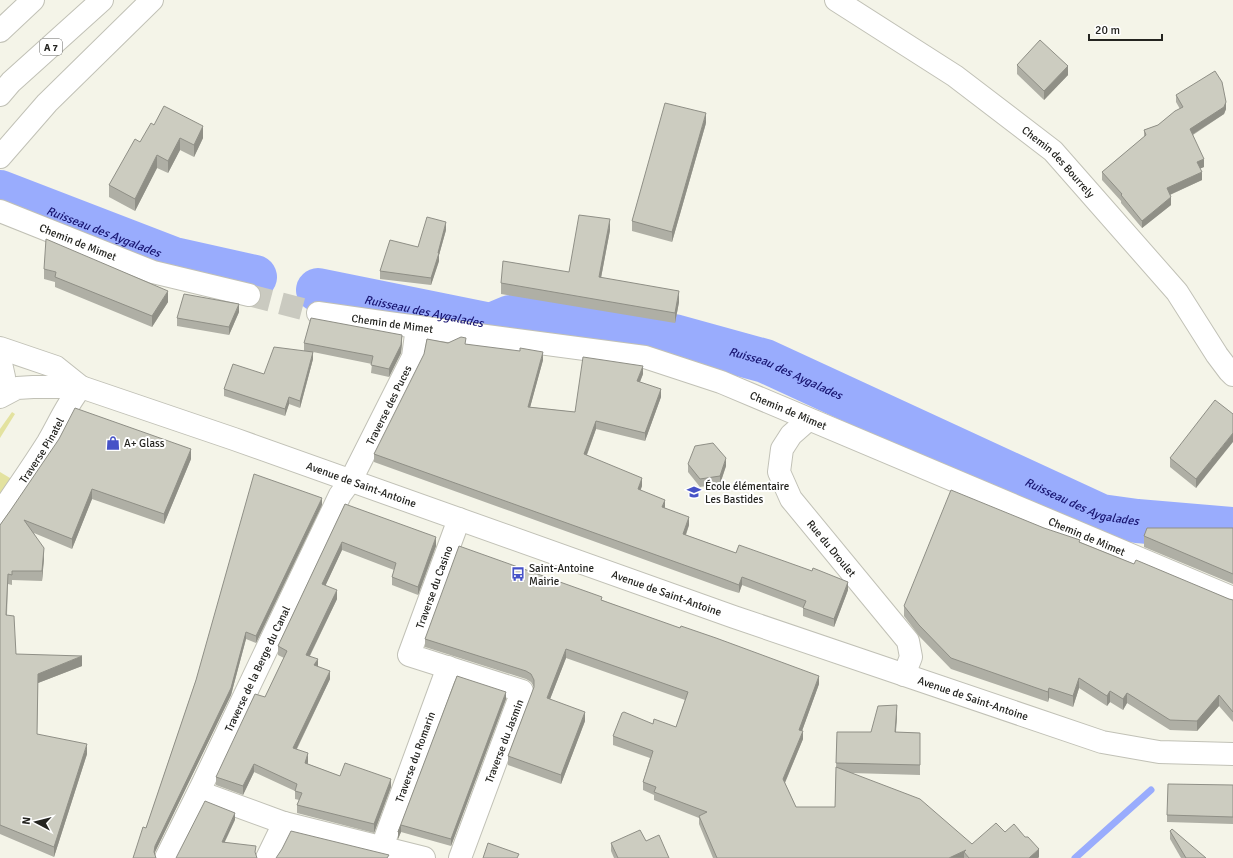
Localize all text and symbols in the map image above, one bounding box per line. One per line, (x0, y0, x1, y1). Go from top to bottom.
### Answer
scale bar (1089, 16, 1162, 42)
text: 20 m (1095, 23, 1120, 38)
road number: A 7 (40, 39, 62, 55)
street label: Chemin des Bourrely (1019, 124, 1098, 201)
water label: Ruisseau des Aygalades (44, 204, 164, 262)
street label: Chemin de Mimet (37, 221, 119, 264)
water label: Ruisseau des Aygalades (363, 293, 486, 332)
street label: Chemin de Mimet (351, 312, 434, 336)
water label: Ruisseau des Aygalades (727, 344, 846, 404)
street label: Traverse des Puces (364, 363, 415, 447)
street label: Chemin de Mimet (748, 389, 829, 433)
street label: Traverse Pinatel (17, 416, 67, 486)
shop icon: A+ Glass (105, 435, 121, 451)
place label: A+ Glass (124, 437, 165, 450)
street label: Avenue de Saint-Antoine (304, 459, 418, 510)
water label: Ruisseau des Aygalades (1022, 475, 1141, 529)
place label: École élémentaire Les Bastides (705, 479, 789, 506)
school or university icon: École élémentaire Les Bastides (686, 484, 702, 500)
street label: Chemin de Mimet (1046, 515, 1127, 559)
street label: Rue du Droulet (804, 518, 859, 580)
street label: Traverse du Casino (413, 544, 456, 630)
place label: Saint-Antoine Mairie (529, 562, 594, 588)
bus stop icon: Saint-Antoine Mairie (510, 566, 526, 582)
street label: Avenue de Saint-Antoine (610, 568, 723, 619)
street label: Traverse de la Berge du Canal (222, 604, 293, 734)
street label: Avenue de Saint-Antoine (916, 674, 1030, 723)
street label: Traverse du Jasmin (483, 698, 526, 785)
street label: Traverse du Romarin (393, 710, 438, 804)
north arrow (16, 802, 56, 842)
text: N (20, 816, 33, 825)

